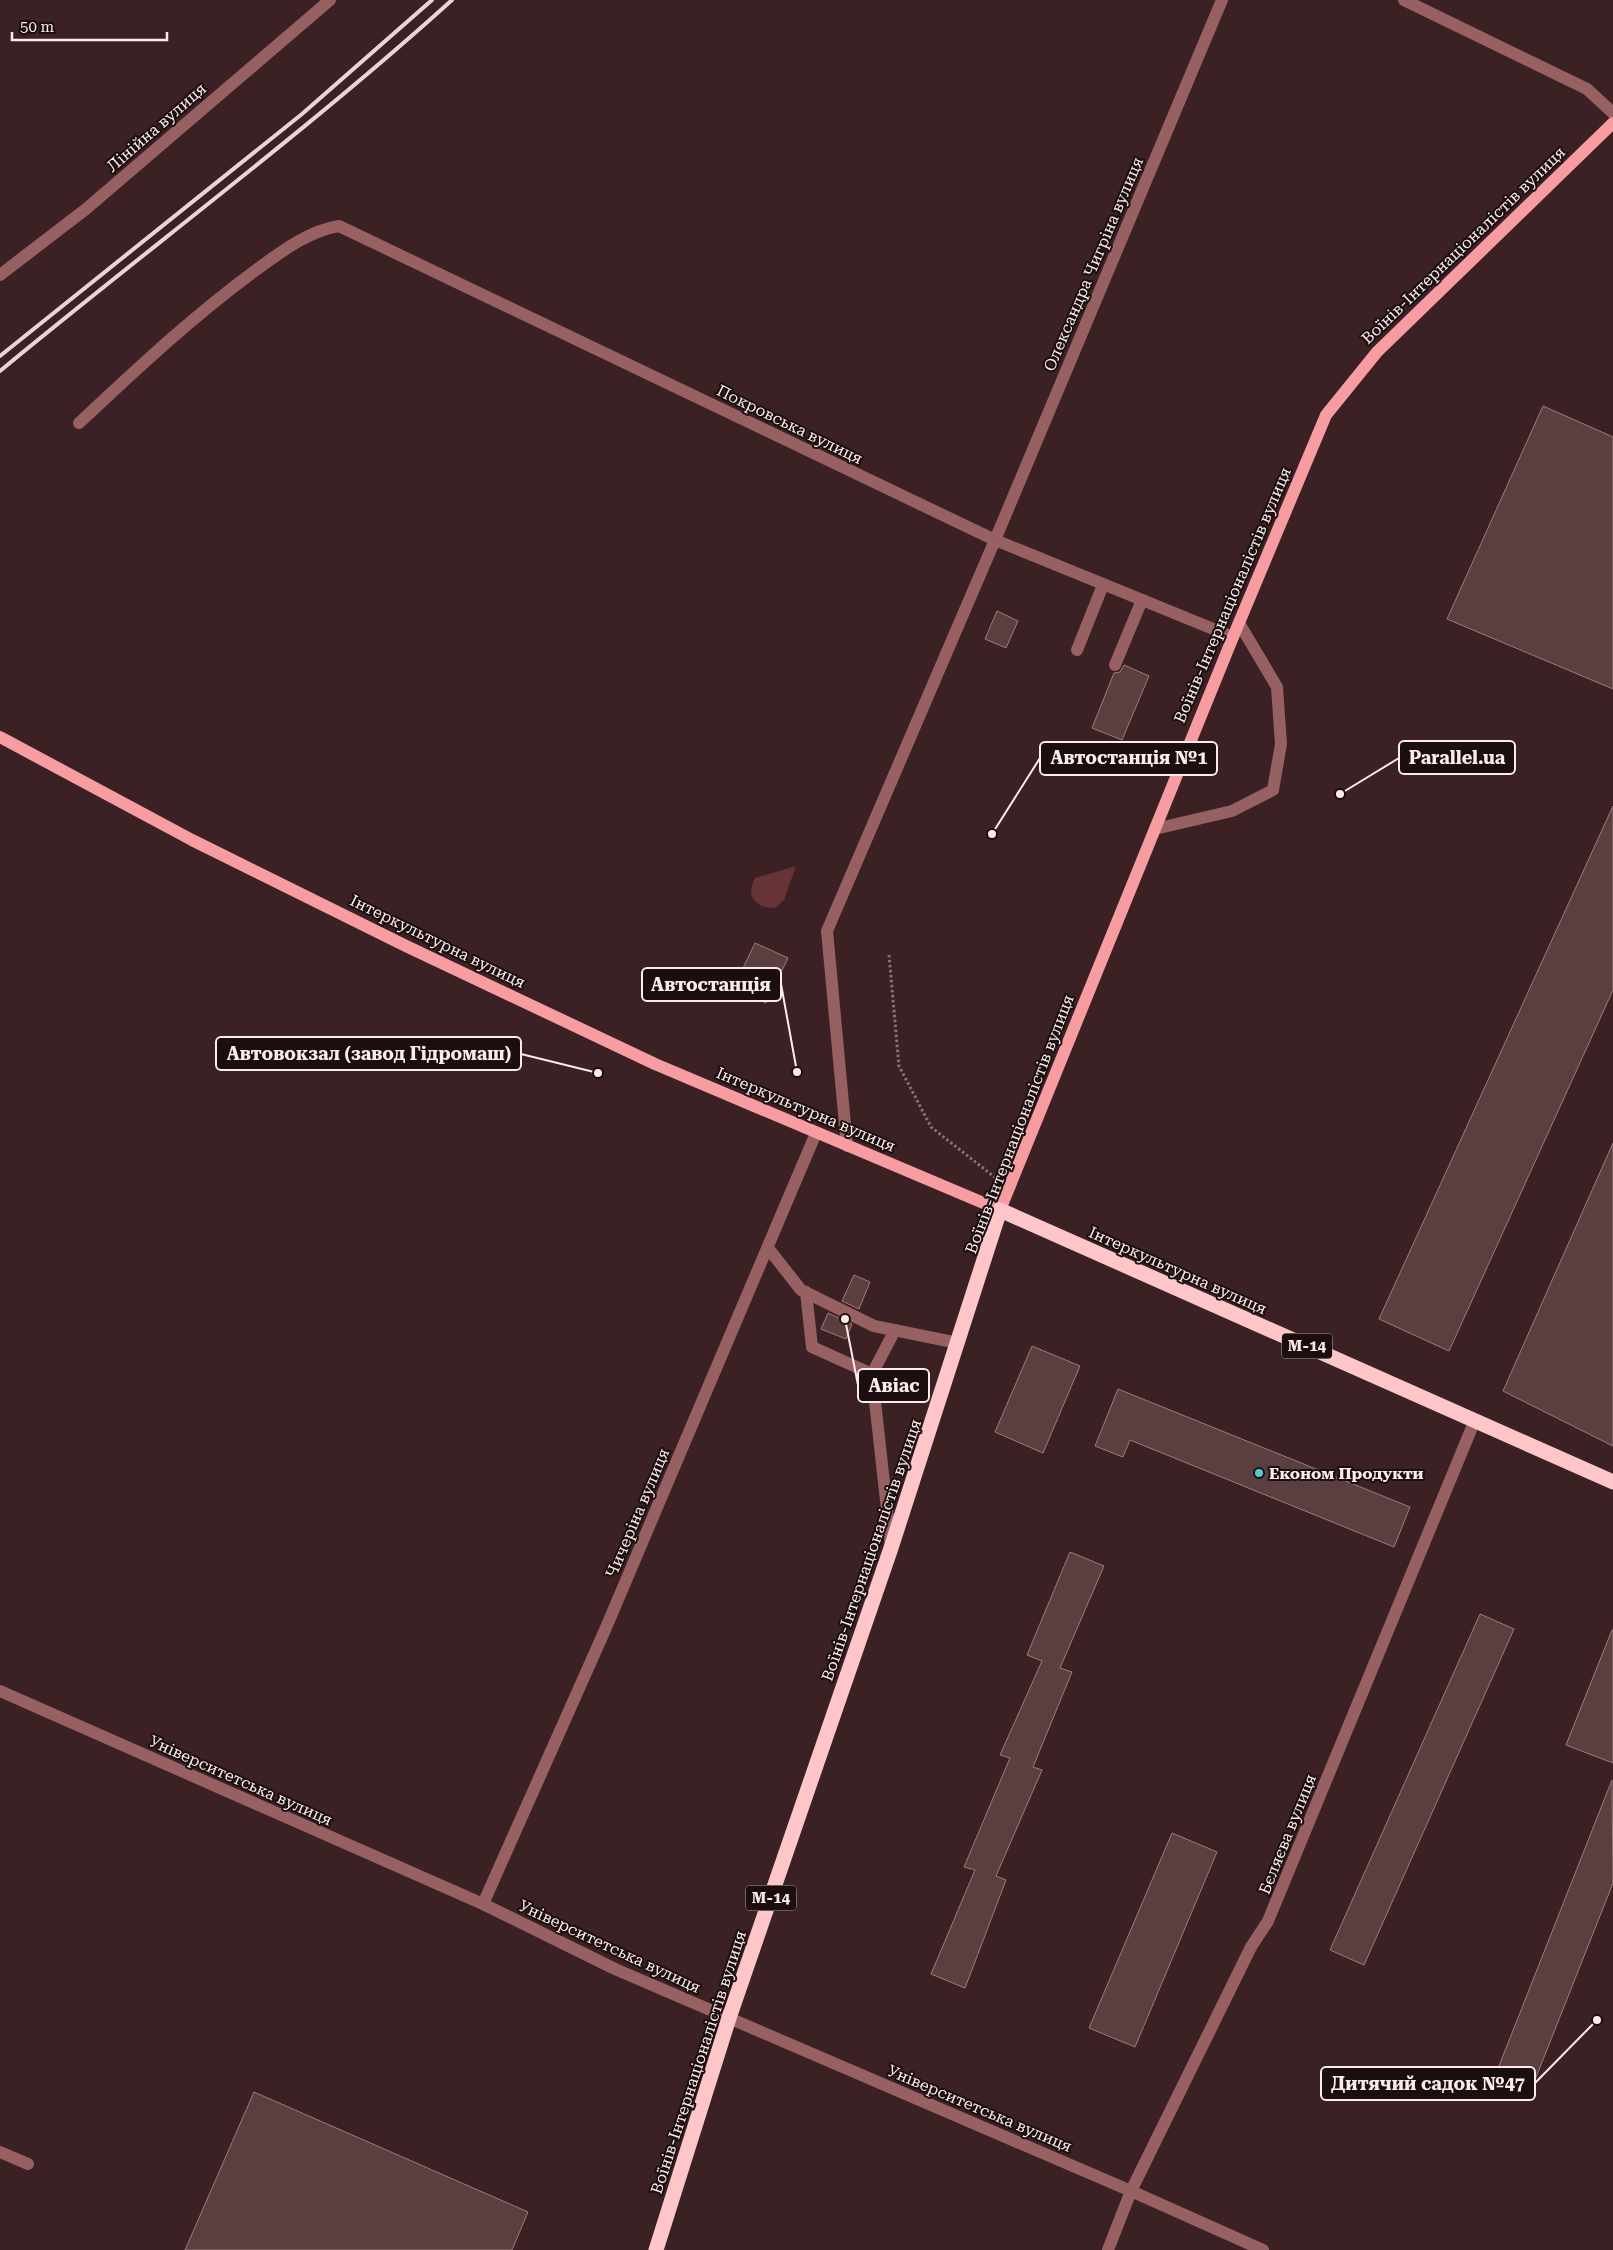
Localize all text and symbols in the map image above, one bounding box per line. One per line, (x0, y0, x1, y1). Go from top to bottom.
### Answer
scale bar (12, 10, 168, 42)
text: 50 m (20, 18, 55, 36)
street label: Лінійна вулиця (103, 79, 210, 176)
street label: Воїнів-Інтернаціоналістів вулиця (1358, 143, 1569, 348)
street label: Олександра Чигріна вулиця (1040, 154, 1147, 374)
street label: Покровська вулиця (714, 381, 866, 468)
street label: Воїнів-Інтернаціоналістів вулиця (1170, 465, 1295, 726)
callout: Parallel.ua (1399, 741, 1515, 774)
callout: Автостанція №1 (1040, 742, 1217, 775)
text: Автостанція №1 (1050, 747, 1208, 768)
text: Parallel.ua (1409, 747, 1506, 768)
street label: Інтеркультурна вулиця (347, 891, 529, 992)
callout: Автостанція (642, 968, 781, 1001)
text: Автостанція (651, 974, 771, 995)
street label: Воїнів-Інтернаціоналістів вулиця (961, 992, 1078, 1256)
callout: Автовокзал (завод Гідромаш) (216, 1037, 521, 1070)
text: Автовокзал (завод Гідромаш) (227, 1043, 511, 1064)
street label: Інтеркультурна вулиця (713, 1063, 898, 1156)
street label: Інтеркультурна вулиця (1086, 1223, 1270, 1318)
road number: М-14 (1282, 1334, 1332, 1358)
callout: Авіас (858, 1369, 929, 1402)
text: Авіас (868, 1375, 920, 1396)
street label: Воїнів-Інтернаціоналістів вулиця (818, 1417, 925, 1684)
street label: Чичеріна вулиця (602, 1445, 673, 1581)
place label: Економ Продукти (1269, 1464, 1424, 1483)
marker: Економ Продукти (1253, 1467, 1265, 1479)
street label: Університетська вулиця (146, 1731, 335, 1829)
street label: Бєляєва вулиця (1255, 1771, 1320, 1897)
road number: М-14 (746, 1886, 796, 1910)
street label: Університетська вулиця (516, 1896, 704, 1997)
street label: Воїнів-Інтернаціоналістів вулиця (647, 1928, 750, 2196)
street label: Університетська вулиця (885, 2061, 1075, 2156)
callout: Дитячий садок №47 (1321, 2067, 1535, 2100)
text: Дитячий садок №47 (1331, 2073, 1525, 2094)

